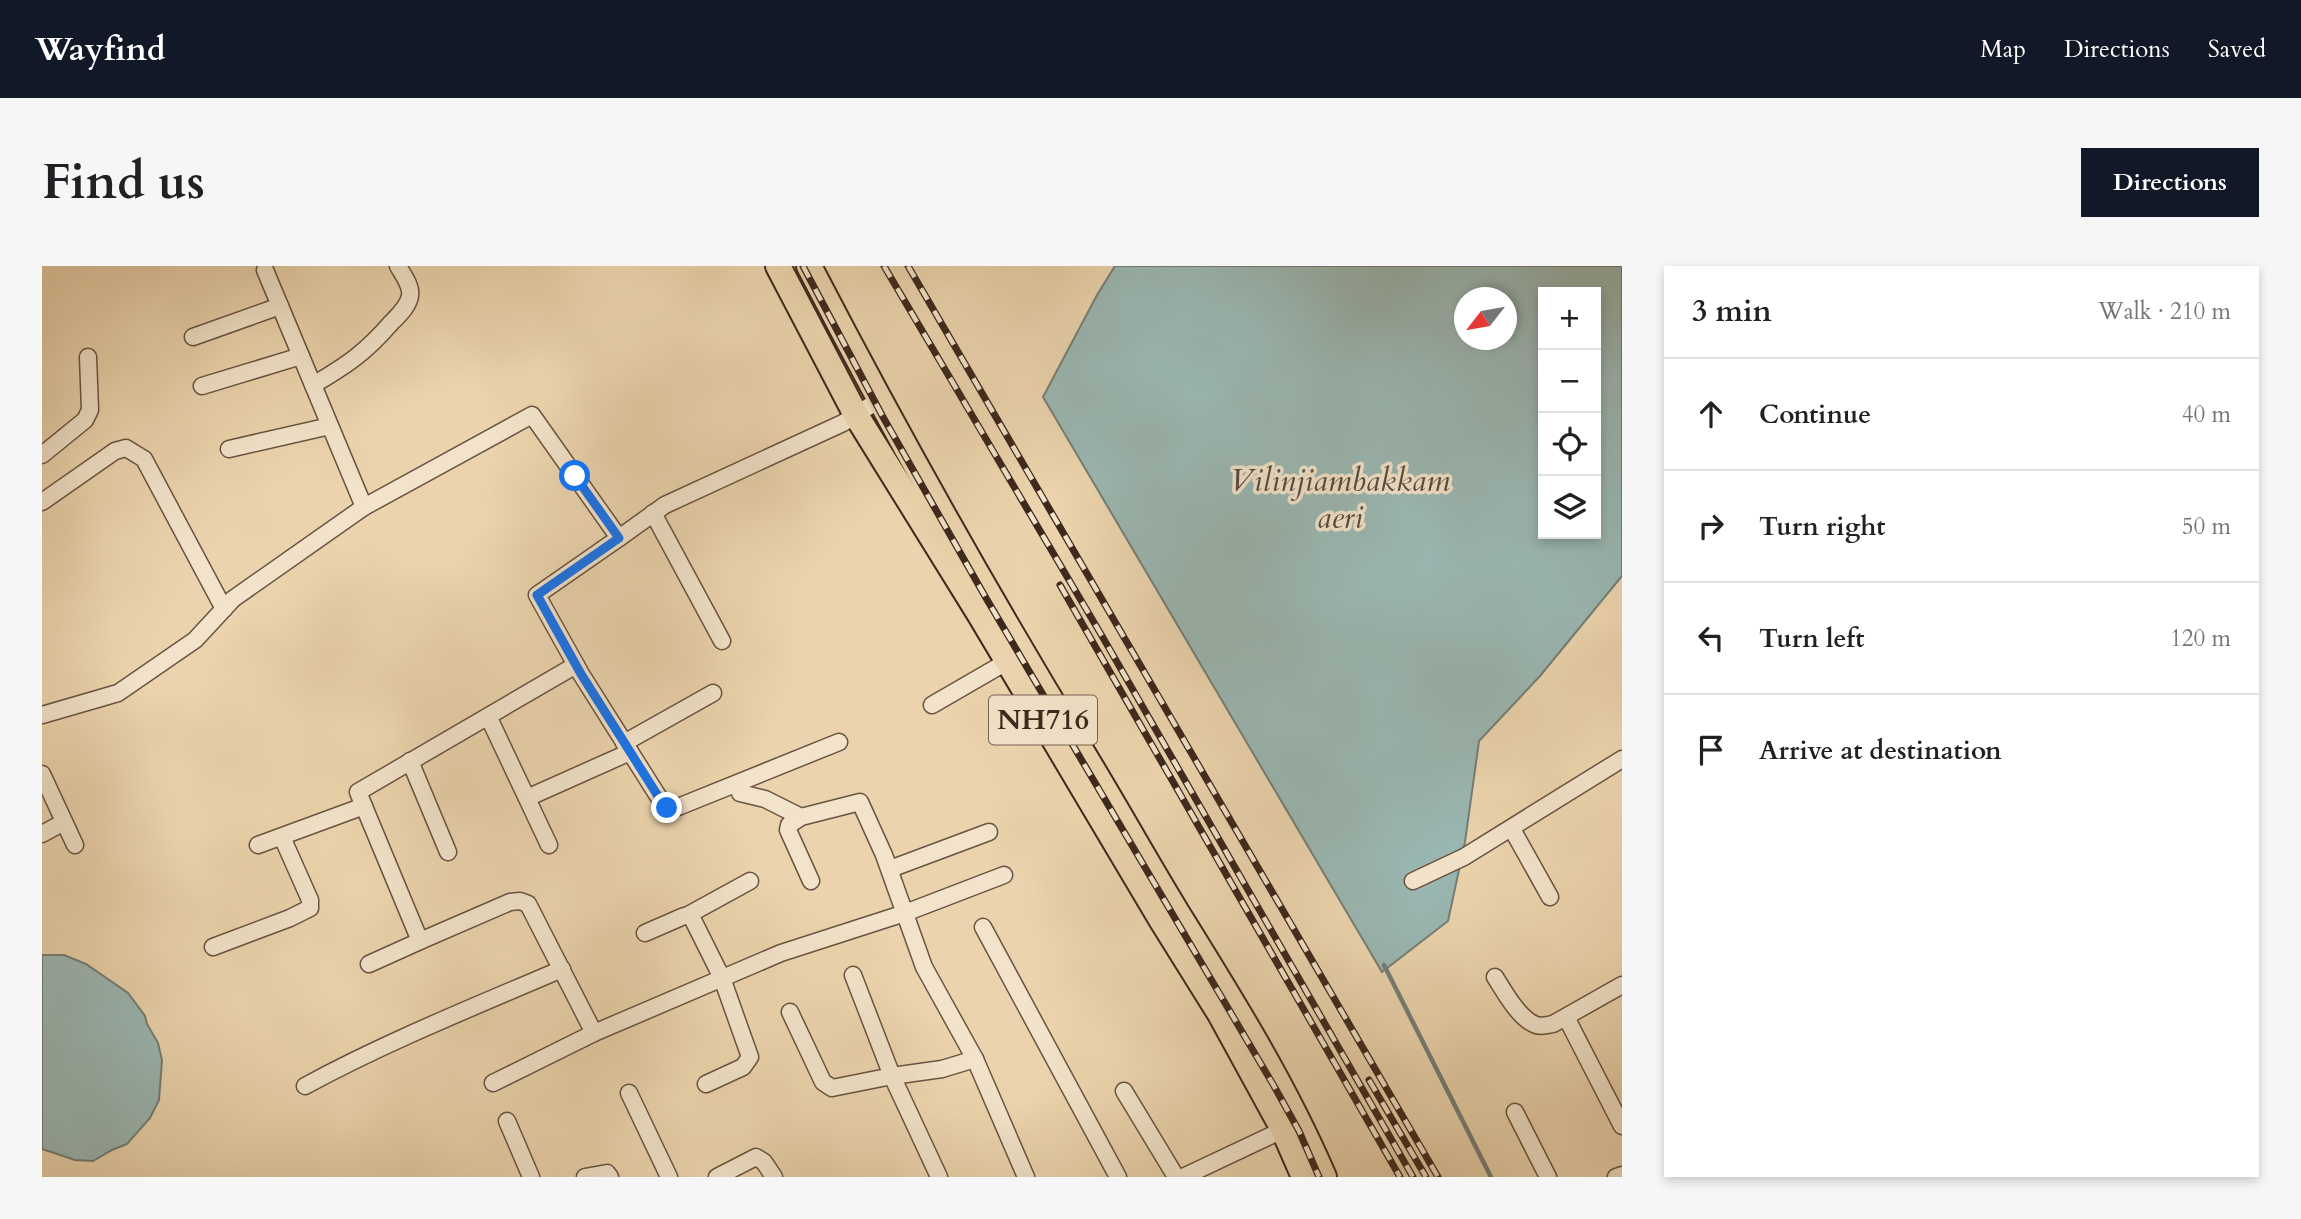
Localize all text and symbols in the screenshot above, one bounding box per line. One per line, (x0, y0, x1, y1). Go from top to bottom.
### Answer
text: Wayfind (35, 27, 166, 72)
text: Map (1980, 33, 2026, 66)
text: Directions (2064, 33, 2170, 66)
text: Saved (2208, 33, 2266, 66)
button: Directions (2081, 148, 2259, 217)
text: Find us (42, 149, 205, 216)
north arrow (1454, 287, 1517, 350)
map controls (1538, 287, 1601, 539)
button: + (1538, 287, 1601, 350)
text: 3 min (1692, 291, 1772, 332)
text: Walk · 210 m (2098, 296, 2231, 327)
button: − (1538, 350, 1601, 413)
icon: ahead (1692, 395, 1730, 433)
text: Continue (1759, 397, 1871, 432)
text: 40 m (2182, 399, 2231, 430)
button: locate (1538, 413, 1601, 476)
water label: Vilinjiambakkam aeri (1230, 459, 1450, 540)
route start (559, 460, 590, 491)
button: layers (1538, 476, 1601, 539)
icon: right (1692, 507, 1730, 545)
text: Turn right (1759, 509, 1886, 544)
text: 50 m (2182, 511, 2231, 542)
icon: left (1692, 619, 1730, 657)
text: Turn left (1759, 621, 1864, 656)
text: 120 m (2170, 623, 2231, 654)
road number: NH716 (989, 696, 1097, 744)
icon: arrive (1692, 731, 1730, 769)
text: Arrive at destination (1759, 733, 2002, 768)
route end (651, 792, 682, 823)

